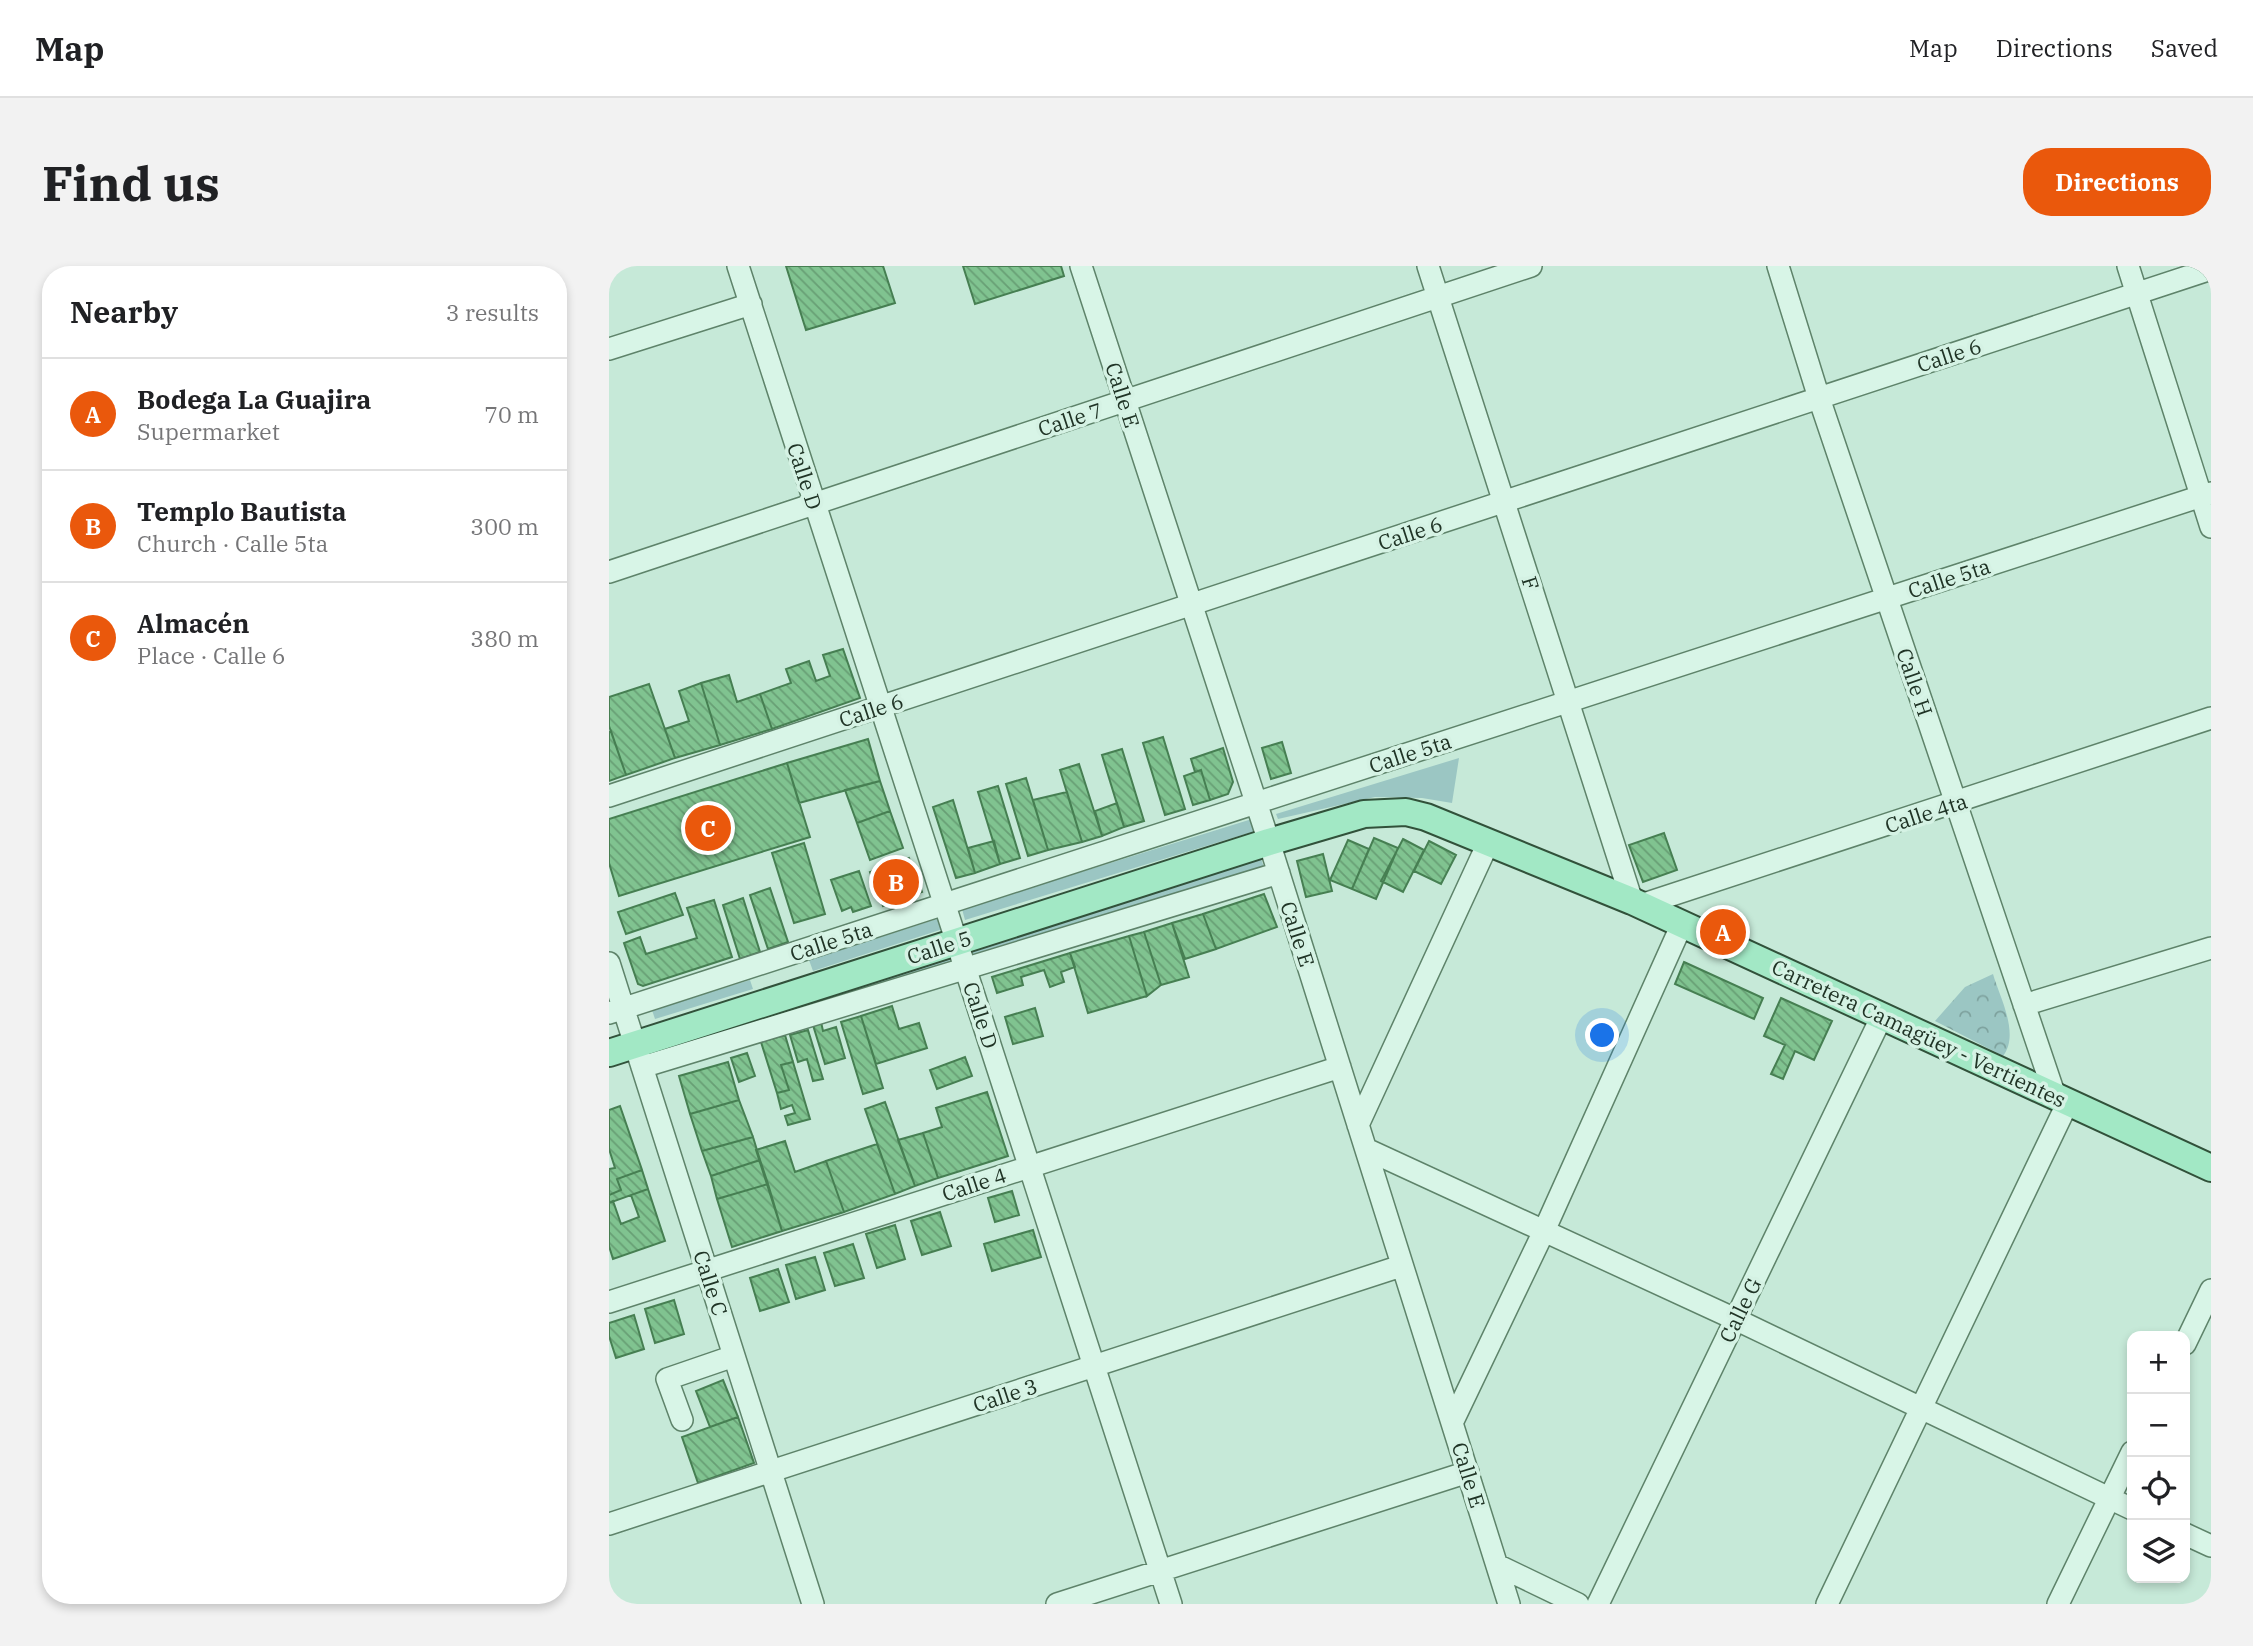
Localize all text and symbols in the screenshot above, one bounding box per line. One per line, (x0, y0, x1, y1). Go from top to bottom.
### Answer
text: Map (35, 27, 104, 70)
text: Map (1909, 32, 1958, 64)
text: Directions (1996, 32, 2113, 64)
text: Saved (2151, 32, 2218, 64)
button: Directions (2023, 148, 2211, 216)
text: Find us (42, 151, 220, 214)
text: Nearby (70, 292, 178, 331)
text: 3 results (446, 297, 539, 327)
street label: Calle 6 (1913, 331, 1985, 379)
street label: Calle E (1099, 359, 1147, 431)
text: Bodega La Guajira (137, 382, 371, 416)
street label: Calle 7 (1034, 395, 1106, 443)
text: A (85, 399, 101, 429)
text: 70 m (484, 399, 539, 429)
text: Supermarket (137, 416, 280, 446)
street label: Calle D (781, 439, 829, 513)
text: Templo Bautista (137, 494, 347, 528)
street label: Calle 6 (1374, 509, 1446, 557)
text: B (85, 511, 101, 541)
text: 300 m (470, 511, 539, 541)
text: Church · Calle 5ta (137, 528, 328, 558)
street label: Calle 5ta (1904, 552, 1994, 604)
street label: F (1516, 572, 1546, 594)
text: Almacén (137, 606, 249, 640)
text: C (85, 623, 101, 653)
text: 380 m (470, 623, 539, 653)
text: Place · Calle 6 (137, 640, 285, 670)
street label: Calle H (1890, 644, 1940, 720)
street label: Calle 6 (835, 686, 907, 734)
street label: Calle 5ta (1365, 727, 1455, 779)
street label: Calle 4ta (1881, 787, 1971, 839)
pin: C (685, 802, 731, 854)
pin: B (873, 856, 919, 908)
street label: Calle E (1274, 898, 1322, 970)
pin: A (1700, 906, 1746, 958)
street label: Calle 5ta (786, 915, 876, 967)
street label: Calle 5 (903, 923, 975, 971)
street label: Carretera Camagüey - Vertientes (1767, 952, 2071, 1114)
street label: Calle D (957, 978, 1005, 1052)
your location (1585, 1018, 1619, 1052)
street label: Calle 4 (938, 1160, 1010, 1208)
street label: Calle C (687, 1247, 735, 1319)
street label: Calle G (1712, 1273, 1768, 1347)
map controls (2127, 1331, 2190, 1583)
button: + (2127, 1331, 2190, 1394)
street label: Calle 3 (969, 1371, 1041, 1419)
button: − (2127, 1394, 2190, 1457)
street label: Calle E (1446, 1439, 1492, 1511)
button: locate (2127, 1457, 2190, 1520)
button: layers (2127, 1520, 2190, 1583)

